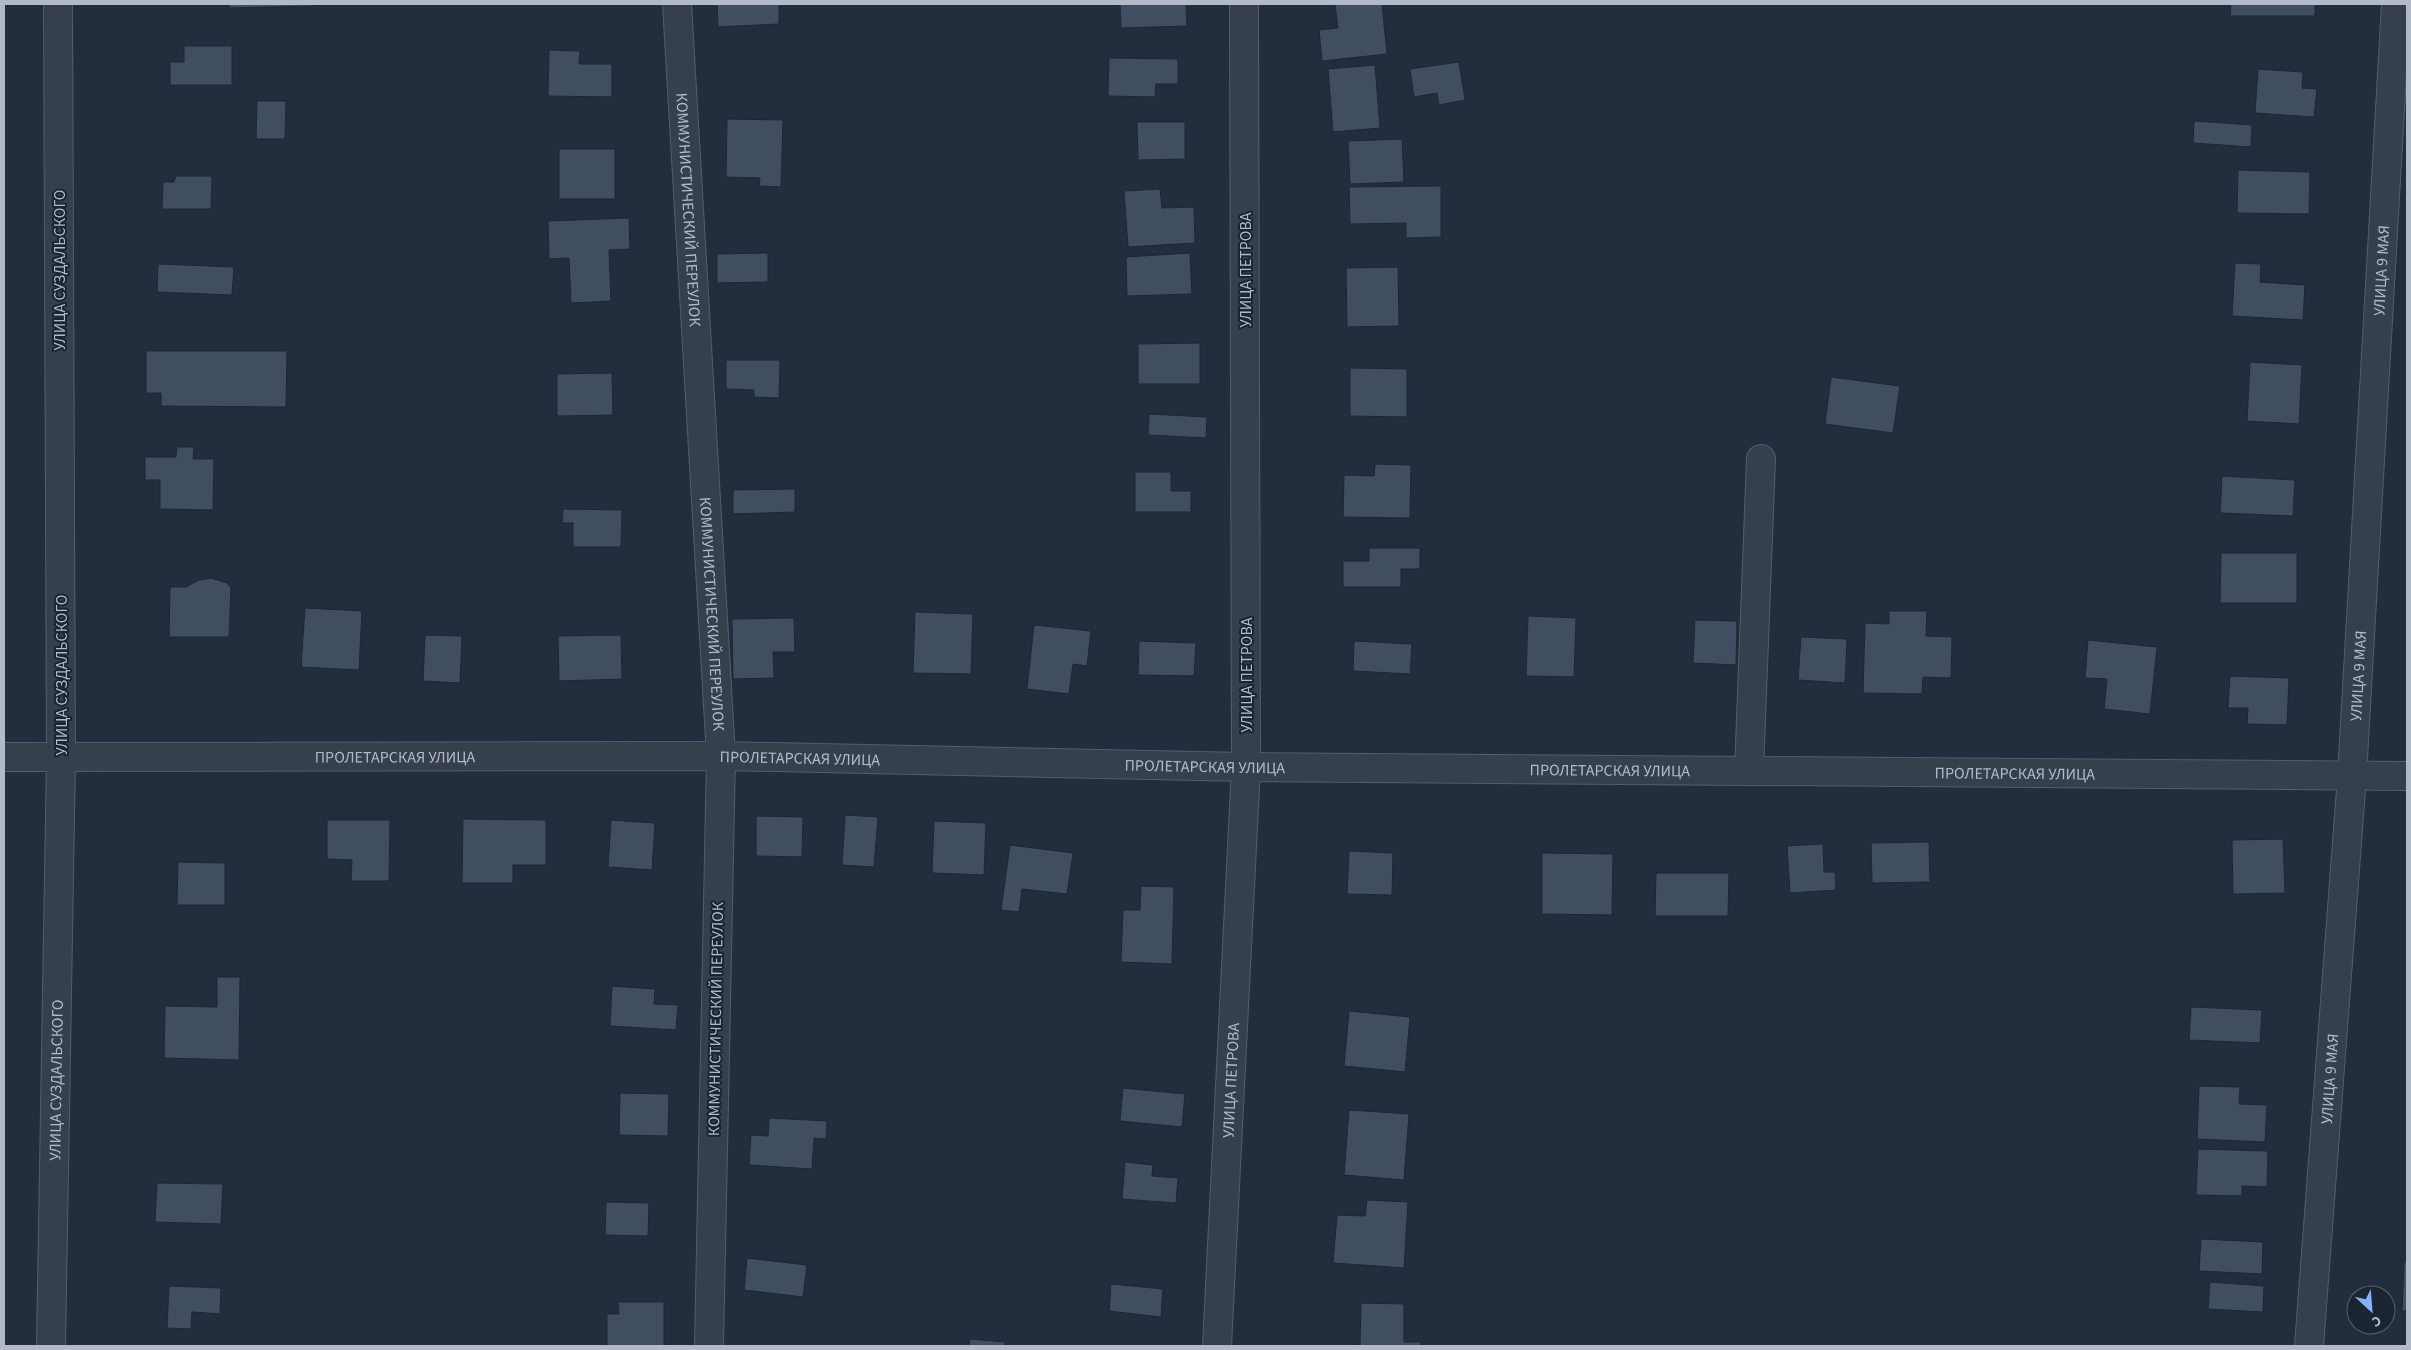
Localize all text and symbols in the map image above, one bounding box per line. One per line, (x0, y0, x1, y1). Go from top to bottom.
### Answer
street label: КОММУНИСТИЧЕСКИЙ ПЕРЕУЛОК (670, 92, 706, 328)
street label: УЛИЦА СУЗДАЛЬСКОГО (49, 190, 71, 351)
street label: УЛИЦА ПЕТРОВА (1235, 212, 1257, 328)
street label: УЛИЦА 9 МАЯ (2368, 225, 2395, 316)
street label: КОММУНИСТИЧЕСКИЙ ПЕРЕУЛОК (694, 496, 730, 732)
street label: УЛИЦА СУЗДАЛЬСКОГО (51, 595, 73, 756)
street label: УЛИЦА ПЕТРОВА (1236, 617, 1258, 733)
street label: УЛИЦА 9 МАЯ (2345, 630, 2372, 722)
street label: ПРОЛЕТАРСКАЯ УЛИЦА (315, 746, 476, 769)
street label: ПРОЛЕТАРСКАЯ УЛИЦА (719, 746, 881, 771)
street label: ПРОЛЕТАРСКАЯ УЛИЦА (1124, 754, 1285, 779)
street label: ПРОЛЕТАРСКАЯ УЛИЦА (1530, 759, 1690, 782)
street label: ПРОЛЕТАРСКАЯ УЛИЦА (1935, 762, 2095, 786)
street label: КОММУНИСТИЧЕСКИЙ ПЕРЕУЛОК (703, 901, 729, 1136)
street label: УЛИЦА СУЗДАЛЬСКОГО (44, 999, 69, 1161)
street label: УЛИЦА ПЕТРОВА (1217, 1022, 1245, 1138)
street label: УЛИЦА 9 МАЯ (2316, 1033, 2345, 1125)
north arrow (2346, 1285, 2396, 1335)
text: С (2368, 1310, 2384, 1332)

